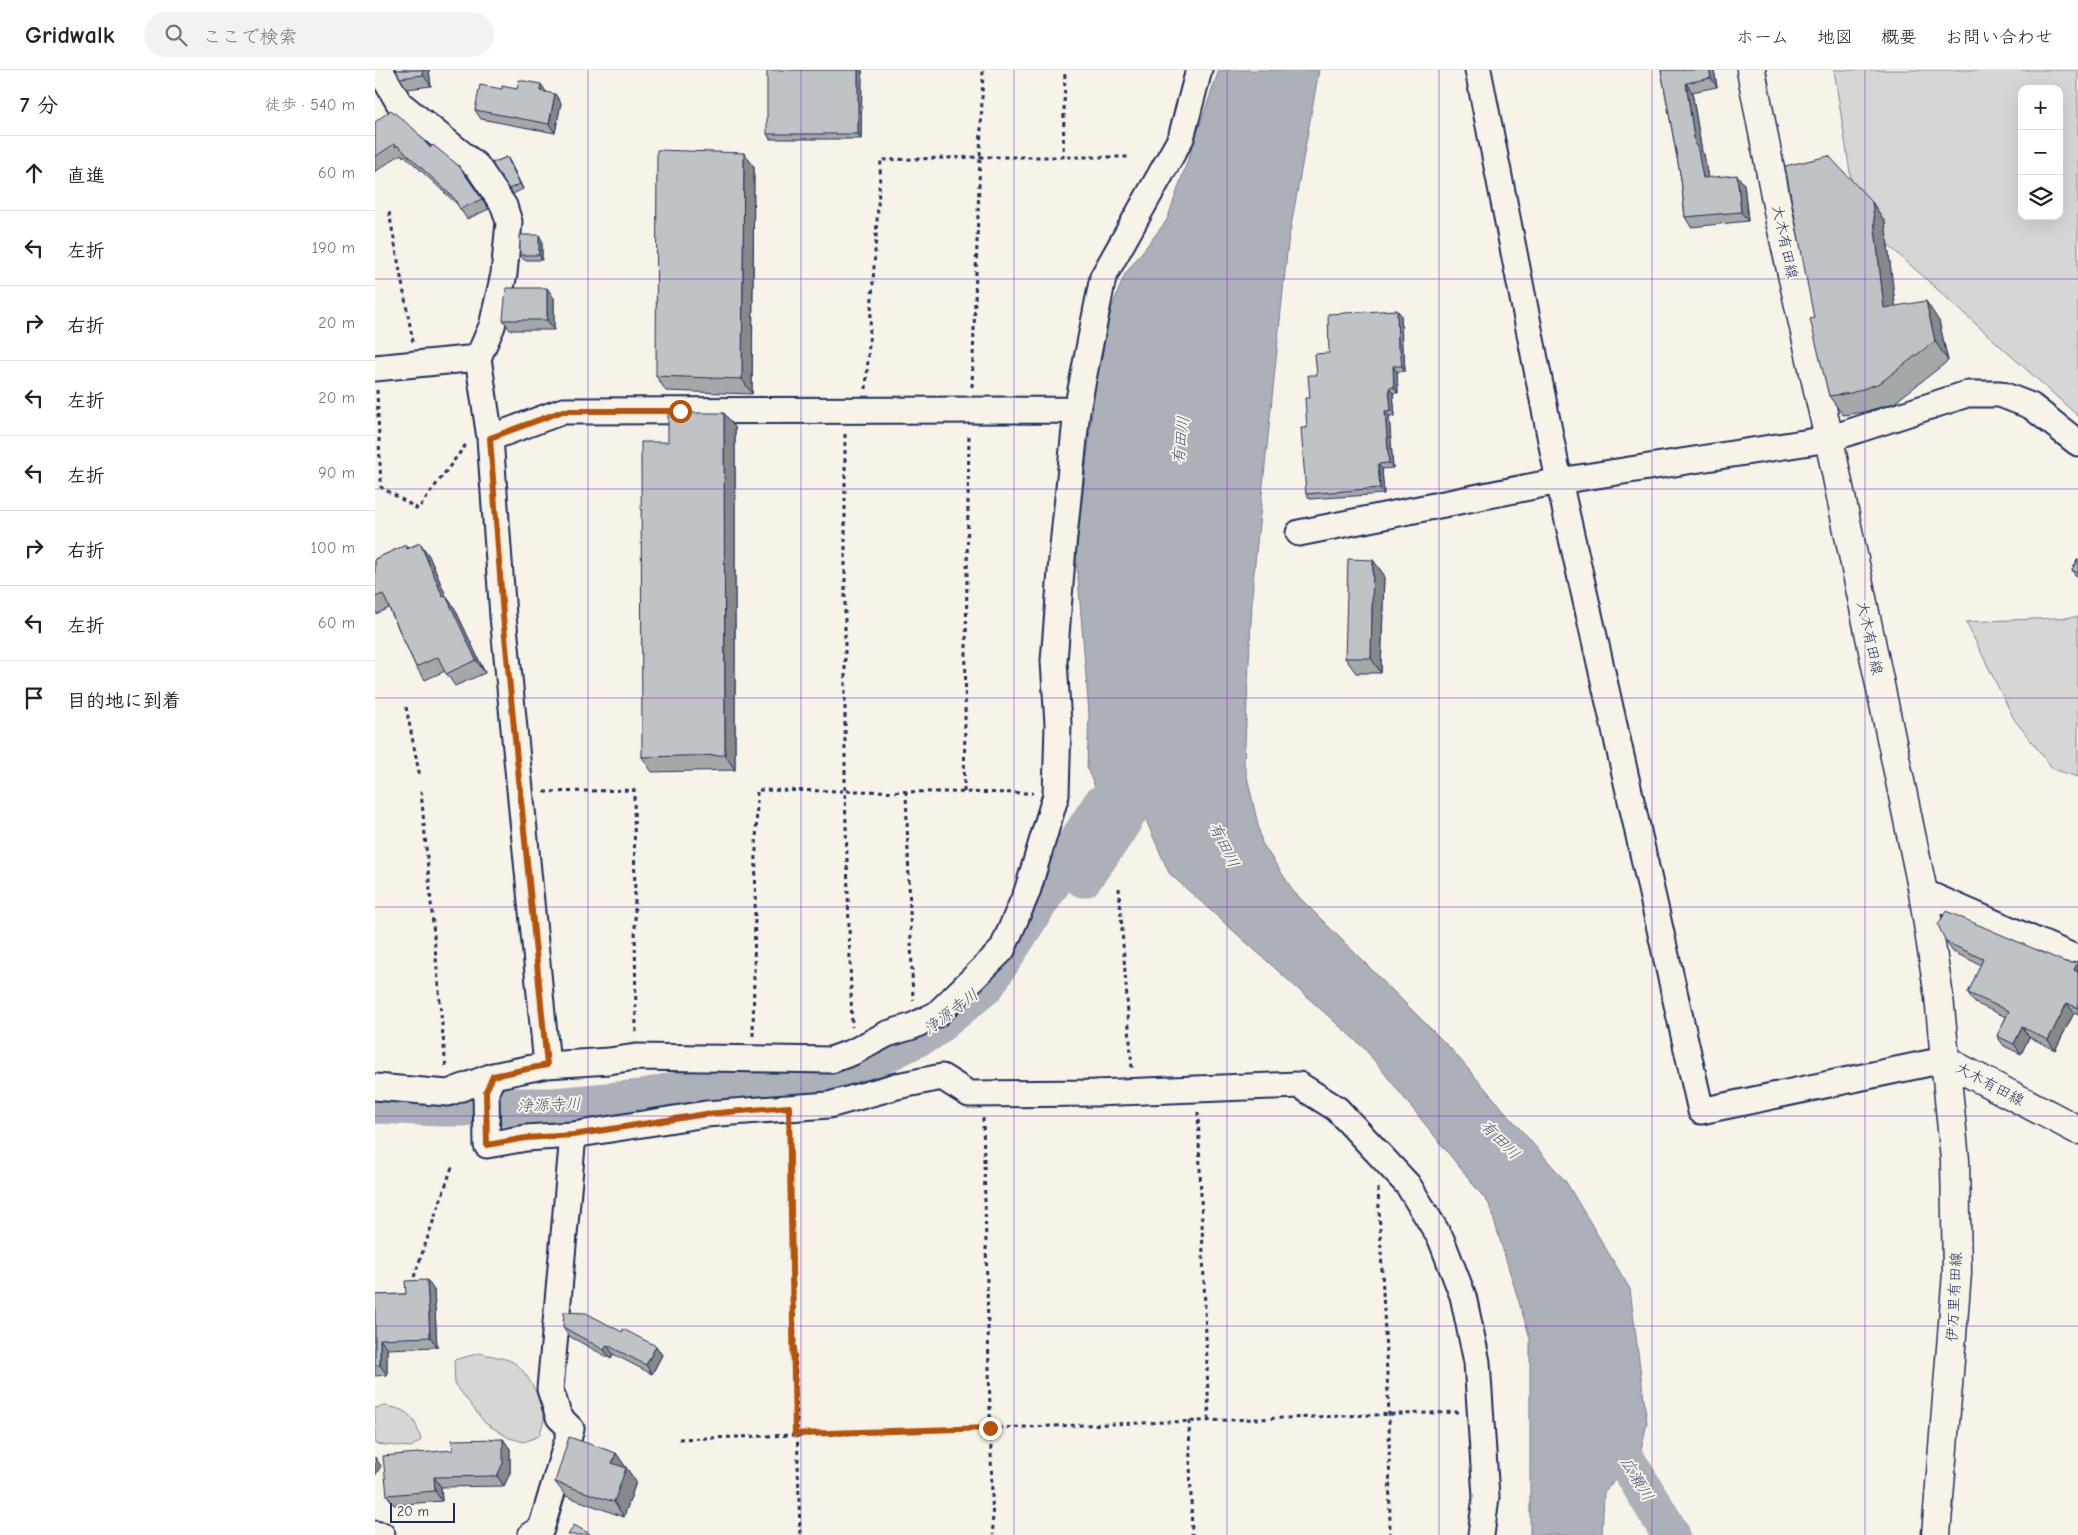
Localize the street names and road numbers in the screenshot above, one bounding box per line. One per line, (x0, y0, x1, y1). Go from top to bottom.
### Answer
street label: 大木有田線 (1768, 203, 1802, 281)
street label: 大木有田線 (1853, 599, 1887, 677)
street label: 大木有田線 (1953, 1058, 2027, 1110)
street label: 伊万里有田線 (1943, 1252, 1965, 1342)

